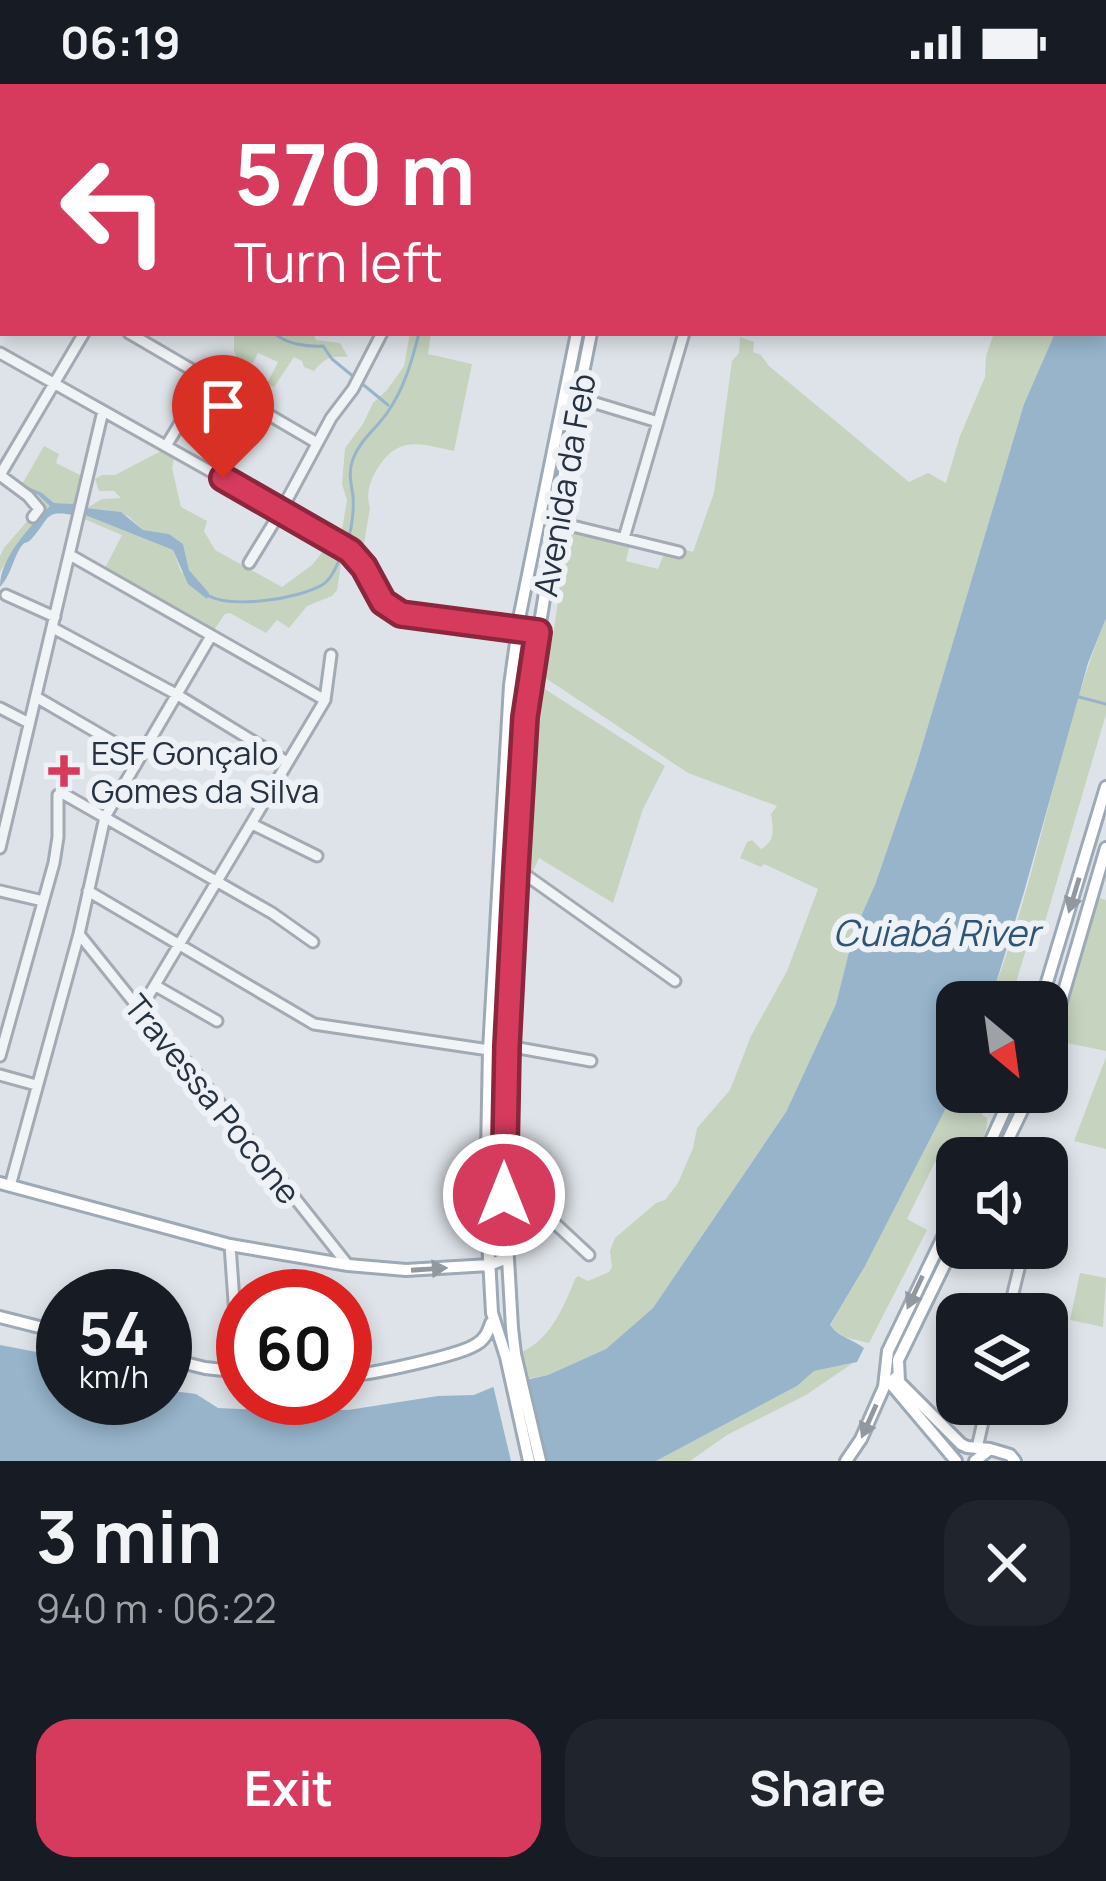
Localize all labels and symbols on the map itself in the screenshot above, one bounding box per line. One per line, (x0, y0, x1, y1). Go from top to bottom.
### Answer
pin (172, 355, 274, 478)
street label: Avenida da Feb (522, 370, 606, 600)
place label: ESF Gonçalo Gomes da Silva (91, 730, 319, 813)
marker: ESF Gonçalo Gomes da Silva (48, 755, 80, 787)
one-way arrow (1064, 877, 1082, 914)
water label: Cuiabá River (833, 908, 1043, 957)
north arrow (936, 981, 1068, 1113)
street label: Travessa Pocone (115, 985, 311, 1213)
position arrow (441, 1132, 567, 1258)
one-way arrow (411, 1259, 448, 1278)
speed limit sign: 60 (216, 1269, 372, 1425)
one-way arrow (905, 1275, 925, 1310)
one-way arrow (858, 1404, 878, 1439)

